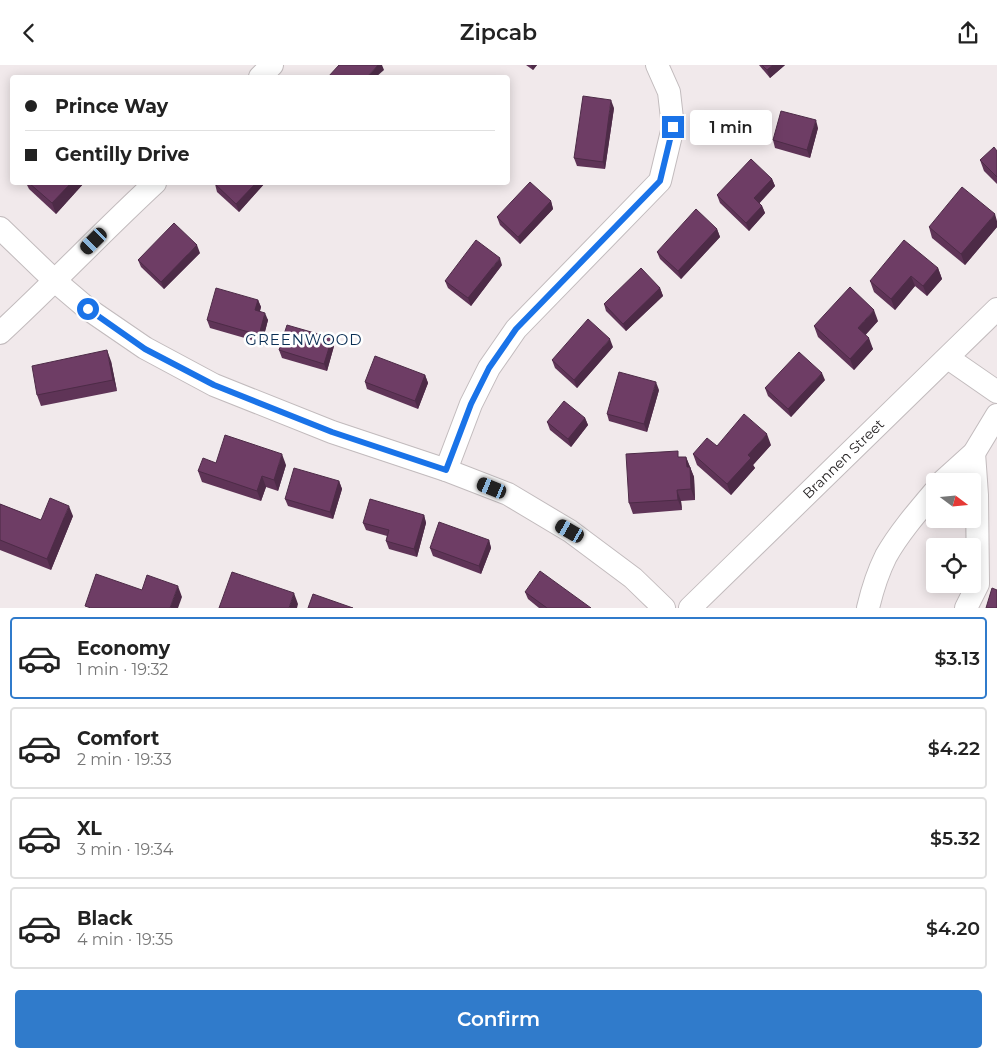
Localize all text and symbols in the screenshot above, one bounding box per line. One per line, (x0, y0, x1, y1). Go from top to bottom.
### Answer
icon: back (15, 19, 43, 47)
text: Zipcab (460, 19, 537, 46)
icon: share (954, 19, 982, 47)
text: Prince Way (55, 95, 168, 118)
callout: 1 min (690, 109, 773, 145)
route end (662, 116, 684, 138)
text: 1 min (710, 118, 752, 137)
text: Gentilly Drive (55, 143, 190, 166)
car (78, 225, 109, 257)
route start (77, 298, 99, 320)
district label: GREENWOOD (245, 330, 363, 349)
street label: Brannen Street (799, 415, 888, 502)
north arrow (926, 473, 981, 527)
map controls (926, 473, 981, 593)
car (475, 475, 508, 501)
car (553, 517, 586, 545)
button: locate (926, 538, 981, 593)
icon: car (17, 636, 62, 681)
text: Economy (77, 637, 170, 660)
text: $3.13 (934, 647, 980, 670)
text: 1 min · 19:32 (77, 660, 168, 679)
icon: car (17, 726, 62, 771)
text: Comfort (77, 727, 159, 750)
text: $4.22 (928, 737, 980, 760)
text: 2 min · 19:33 (77, 750, 172, 769)
icon: car (17, 816, 62, 861)
text: XL (77, 817, 102, 840)
text: $5.32 (930, 827, 980, 850)
text: 3 min · 19:34 (77, 840, 173, 859)
icon: car (17, 906, 62, 951)
text: Black (77, 907, 133, 930)
text: $4.20 (926, 917, 980, 940)
text: 4 min · 19:35 (77, 930, 173, 949)
button: Confirm (15, 990, 982, 1048)

